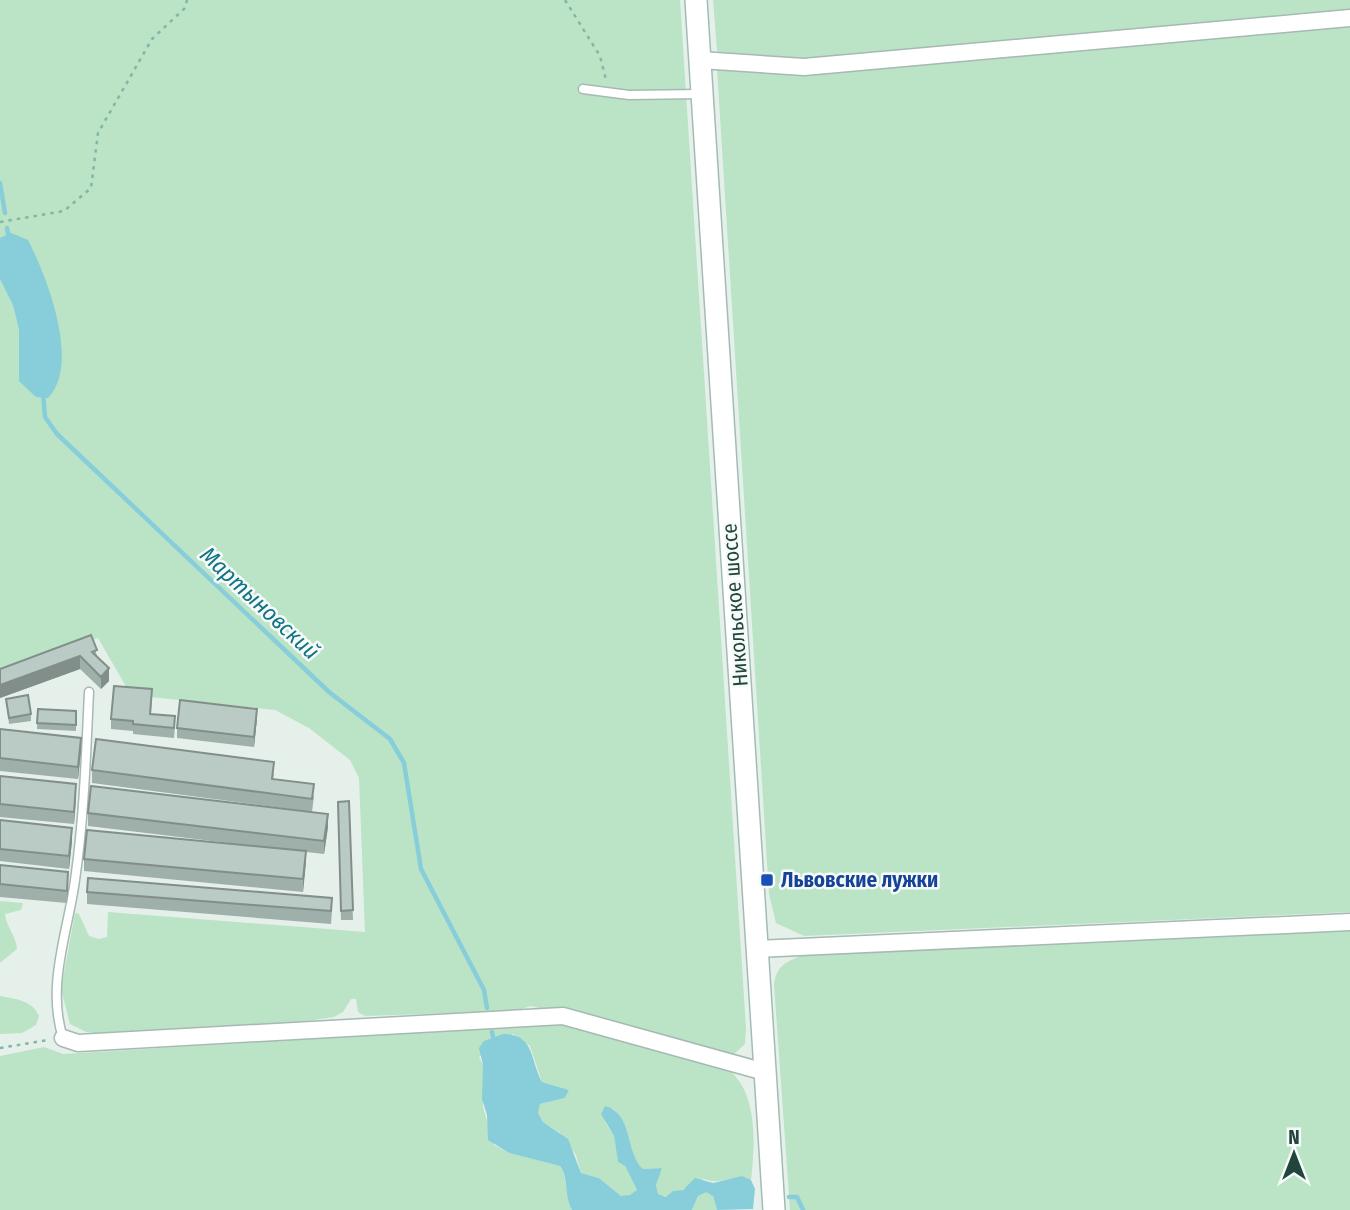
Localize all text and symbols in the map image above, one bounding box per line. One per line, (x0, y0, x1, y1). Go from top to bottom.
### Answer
street label: Никольское шоссе (716, 522, 754, 688)
water label: Мартыновский (195, 541, 325, 665)
place label: Львовские лужки (781, 867, 938, 893)
marker: Львовские лужки (759, 872, 775, 888)
north arrow (1259, 1119, 1329, 1189)
text: N (1288, 1126, 1300, 1149)

